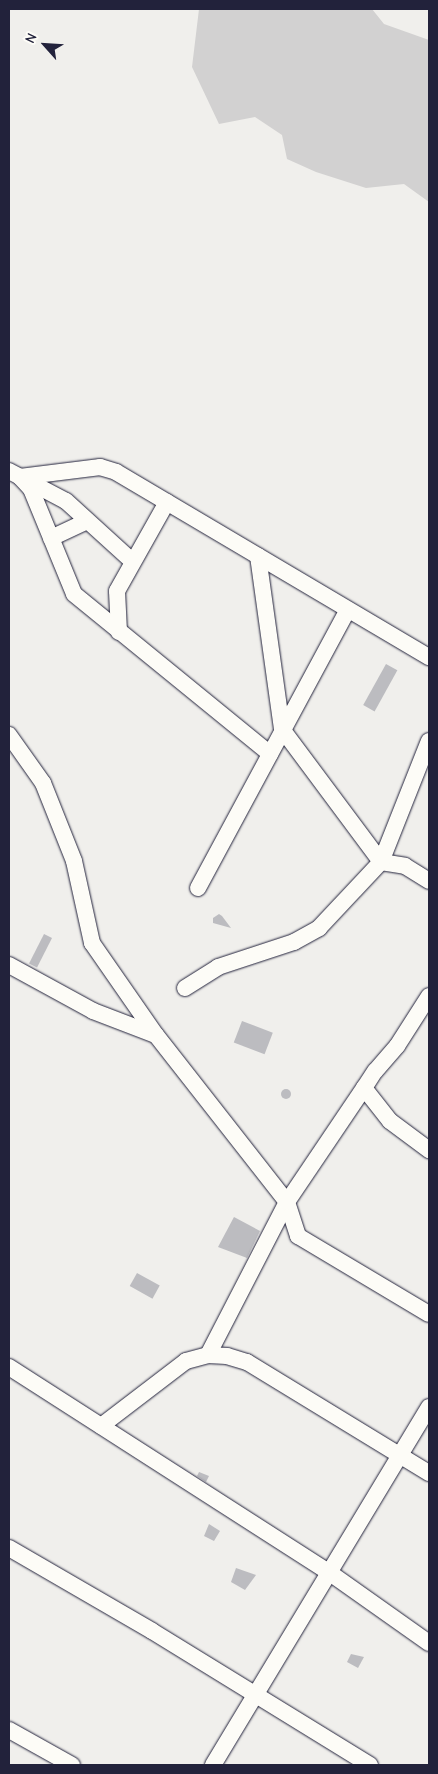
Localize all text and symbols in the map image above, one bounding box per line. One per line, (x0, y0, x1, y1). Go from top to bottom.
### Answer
north arrow (20, 20, 70, 70)
text: N (21, 30, 41, 46)

